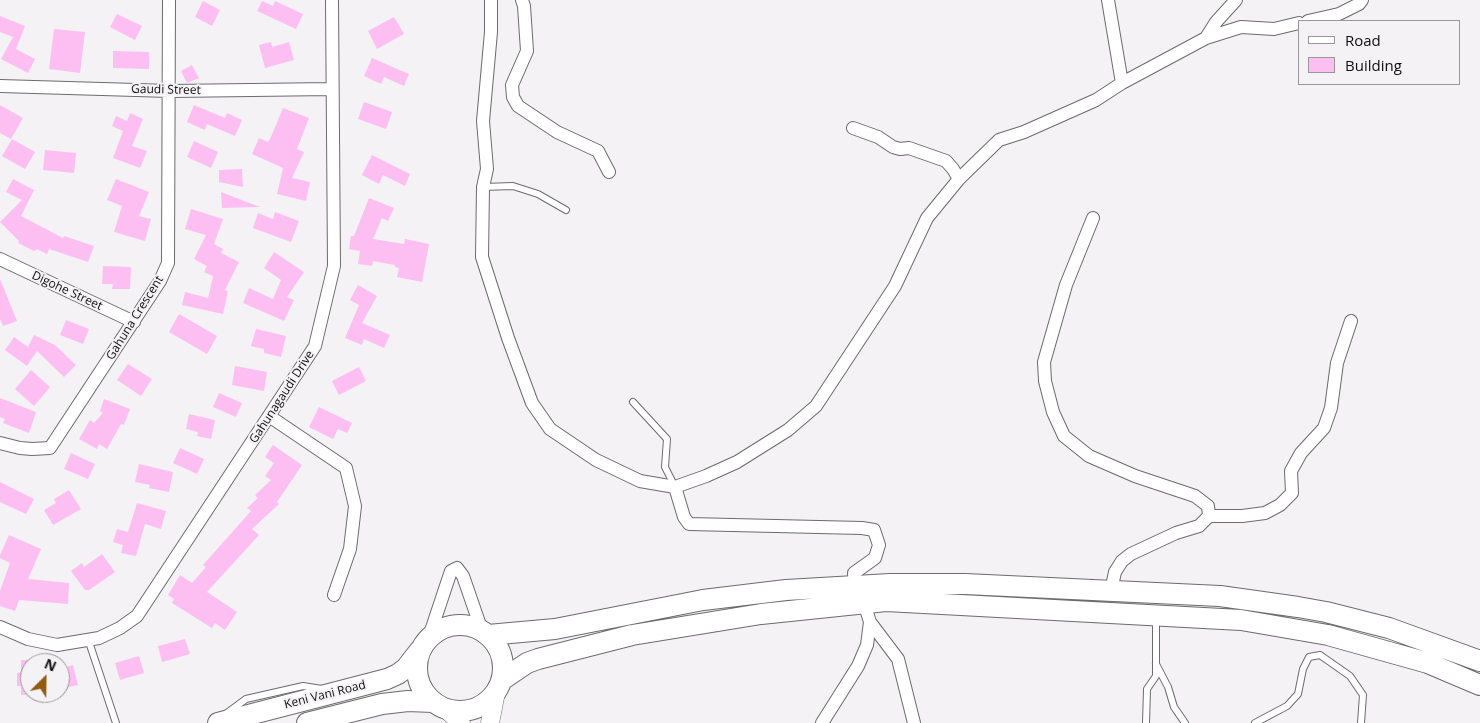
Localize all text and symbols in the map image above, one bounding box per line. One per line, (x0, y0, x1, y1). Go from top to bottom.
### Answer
legend (1298, 20, 1460, 85)
text: Road (1345, 30, 1381, 50)
text: Building (1345, 55, 1402, 75)
street label: Gaudi Street (131, 82, 201, 98)
street label: Digohe Street (29, 268, 105, 314)
street label: Gahuna Crescent (103, 273, 167, 363)
street label: Gahunagaudi Drive (247, 348, 317, 446)
north arrow (20, 653, 70, 703)
text: N (42, 654, 60, 676)
street label: Keni Vani Road (283, 678, 367, 712)

